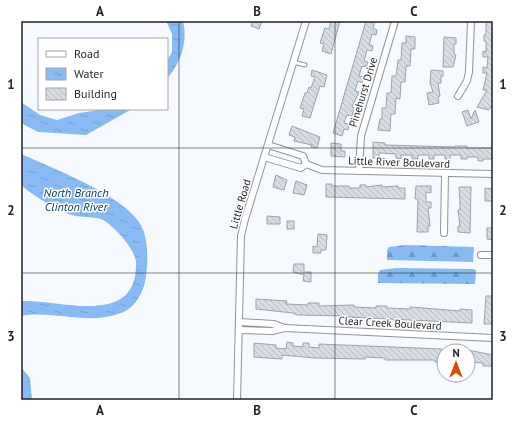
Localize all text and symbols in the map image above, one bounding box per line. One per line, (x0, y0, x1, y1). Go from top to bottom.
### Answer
text: A (96, 3, 104, 20)
text: B (253, 3, 261, 20)
text: C (410, 3, 418, 20)
legend (38, 38, 168, 110)
text: Road (74, 46, 99, 61)
street label: Pinehurst Drive (346, 55, 380, 129)
text: Water (74, 66, 104, 81)
text: 1 (7, 76, 15, 93)
text: 1 (499, 76, 507, 93)
text: Building (74, 86, 117, 101)
street label: Little River Boulevard (348, 153, 450, 171)
street label: Little Road (226, 177, 254, 231)
water label: North Branch Clinton River (43, 185, 109, 214)
text: 2 (7, 202, 15, 219)
text: 2 (499, 202, 507, 219)
street label: Clear Creek Boulevard (338, 313, 442, 333)
text: 3 (7, 328, 15, 345)
text: 3 (499, 328, 507, 345)
north arrow (436, 343, 476, 383)
text: N (452, 346, 460, 360)
text: A (96, 402, 104, 419)
text: B (253, 402, 261, 419)
text: C (410, 402, 418, 419)

